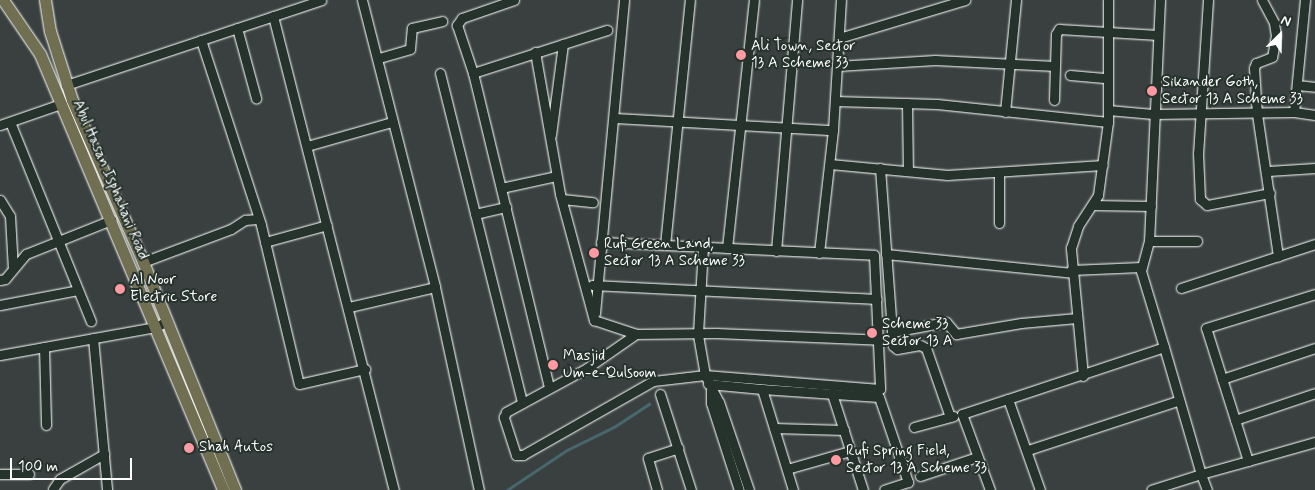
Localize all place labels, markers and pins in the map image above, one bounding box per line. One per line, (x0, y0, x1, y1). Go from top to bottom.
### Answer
place label: Ali Town, Sector 13 A Scheme 33 (751, 37, 856, 72)
marker: Ali Town, Sector 13 A Scheme 33 (735, 49, 747, 61)
place label: Sikander Goth, Sector 13 A Scheme 33 (1162, 73, 1303, 108)
marker: Sikander Goth, Sector 13 A Scheme 33 (1146, 85, 1158, 97)
place label: Rufi Green Land, Sector 13 A Scheme 33 (604, 235, 745, 270)
marker: Rufi Green Land, Sector 13 A Scheme 33 (588, 247, 600, 259)
place label: Al Noor Electric Store (130, 271, 215, 306)
marker: Al Noor Electric Store (114, 283, 126, 295)
place label: Scheme 33 Sector 13 A (882, 315, 953, 350)
marker: Scheme 33 Sector 13 A (866, 327, 878, 339)
place label: Masjid Um-e-Qulsoom (563, 347, 656, 382)
marker: Masjid Um-e-Qulsoom (547, 359, 559, 371)
place label: Shah Autos (199, 439, 269, 457)
marker: Shah Autos (183, 442, 195, 454)
place label: Rufi Spring Field, Sector 13 A Scheme 33 (846, 442, 987, 477)
marker: Rufi Spring Field, Sector 13 A Scheme 33 (830, 454, 842, 466)

